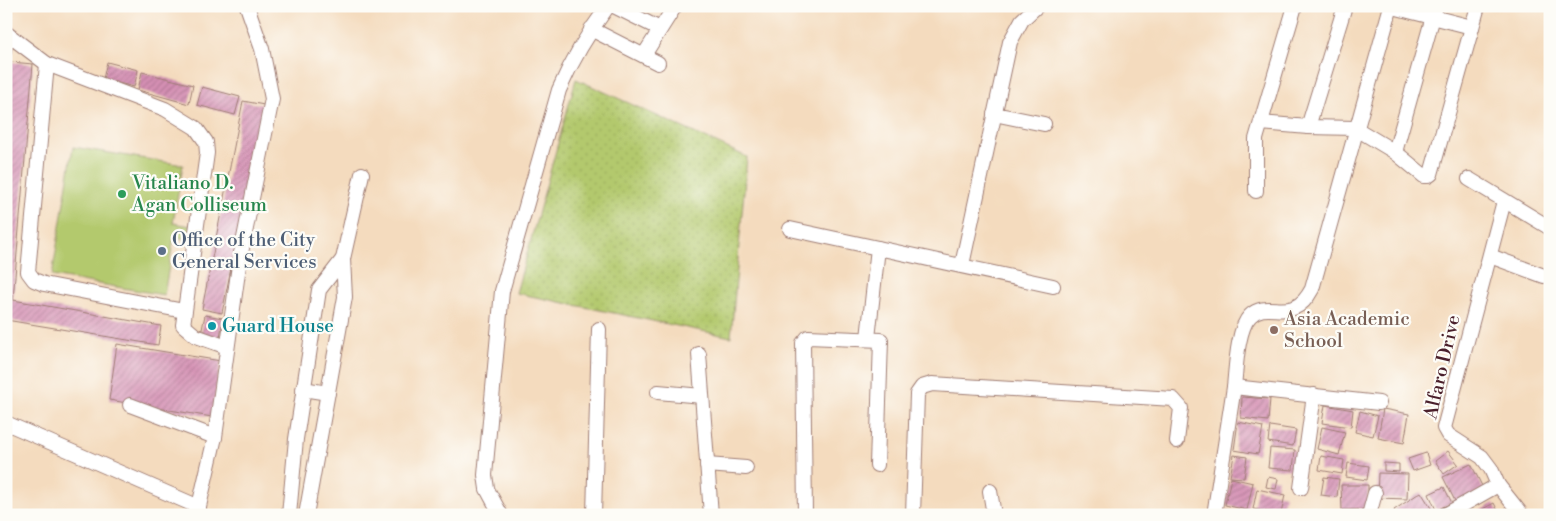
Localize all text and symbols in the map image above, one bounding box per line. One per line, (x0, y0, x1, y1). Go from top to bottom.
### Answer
place label: Vitaliano D. Agan Colliseum (131, 171, 267, 217)
marker: Vitaliano D. Agan Colliseum (116, 188, 128, 200)
place label: Office of the City General Services (172, 228, 317, 274)
marker: Office of the City General Services (156, 245, 168, 257)
place label: Asia Academic School (1283, 307, 1410, 353)
street label: Alfaro Drive (1418, 313, 1466, 422)
place label: Guard House (222, 314, 334, 338)
marker: Guard House (206, 320, 218, 332)
marker: Asia Academic School (1268, 324, 1280, 336)

